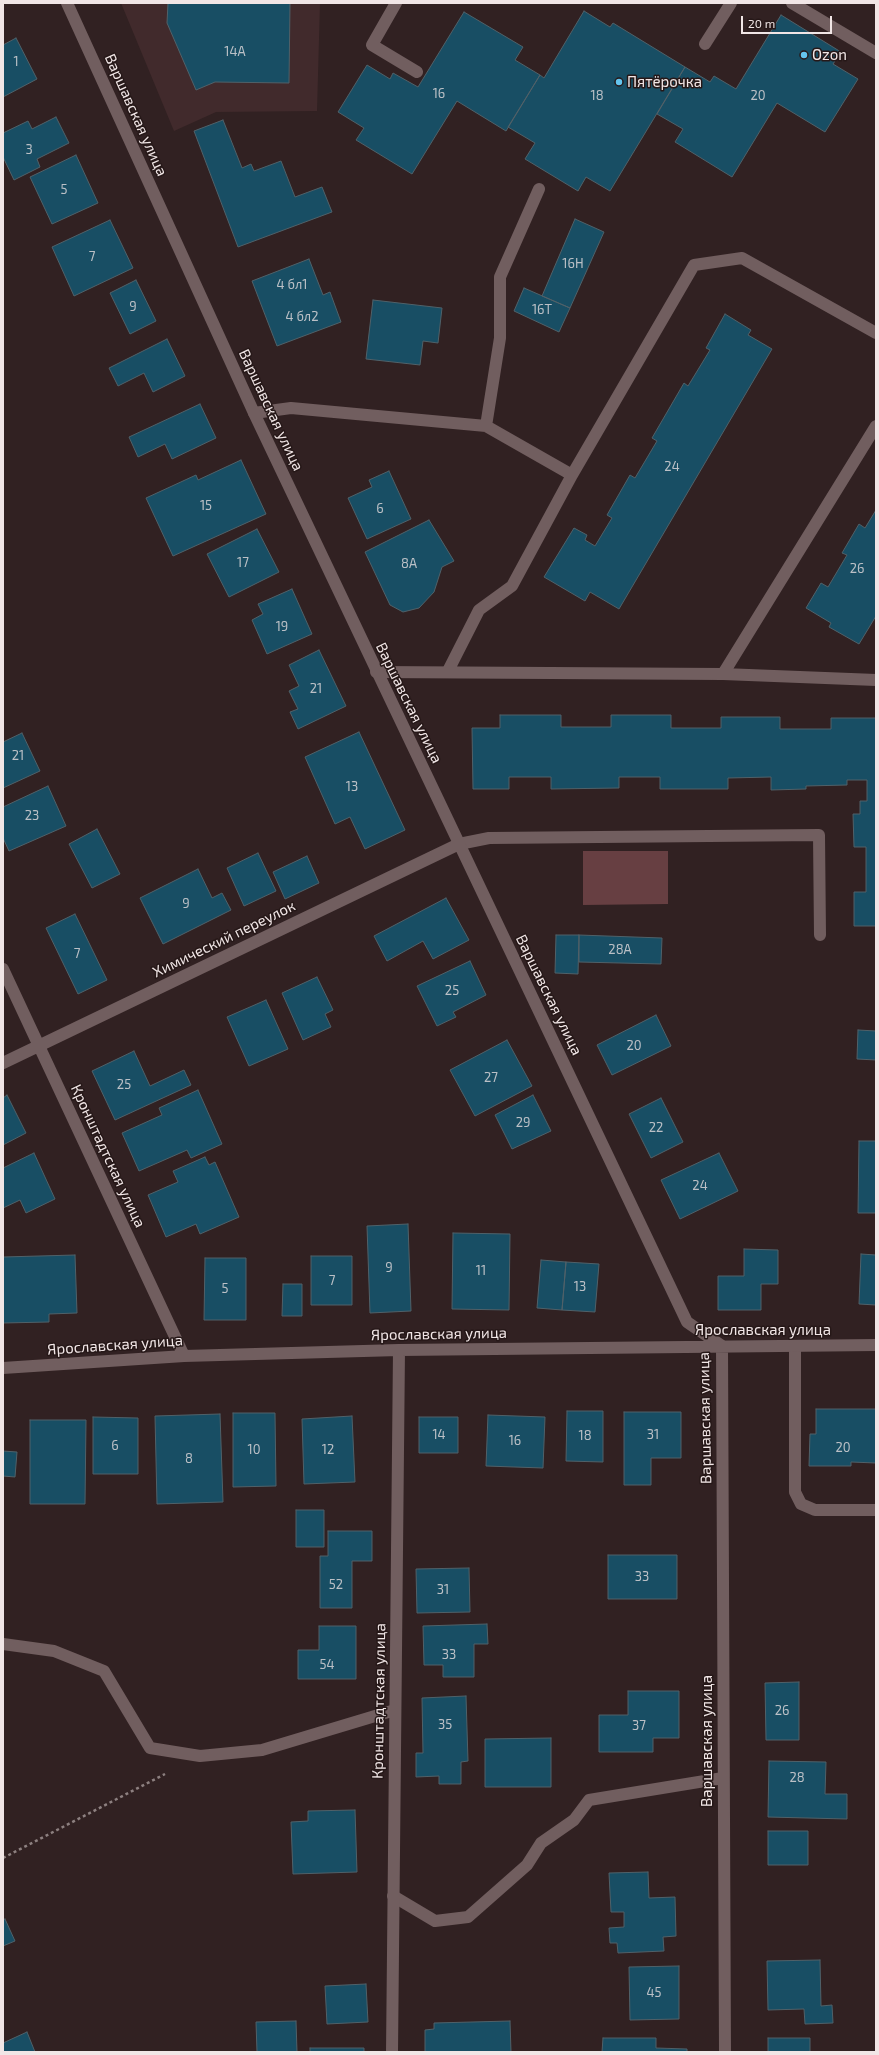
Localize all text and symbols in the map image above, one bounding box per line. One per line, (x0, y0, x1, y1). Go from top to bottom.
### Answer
scale bar (743, 8, 834, 34)
text: 20 m (748, 16, 775, 30)
house number: 14А (224, 44, 246, 60)
place label: Ozon (812, 46, 847, 64)
marker: Ozon (799, 50, 809, 60)
street label: Варшавская улица (101, 51, 171, 179)
house number: 1 (13, 54, 19, 70)
place label: Пятёрочка (627, 73, 702, 91)
marker: Пятёрочка (614, 77, 624, 87)
house number: 16 (433, 86, 445, 102)
house number: 18 (590, 88, 604, 104)
house number: 20 (750, 88, 766, 104)
house number: 3 (25, 142, 33, 158)
house number: 5 (61, 182, 67, 198)
house number: 7 (89, 249, 95, 265)
house number: 16Н (562, 256, 584, 272)
house number: 4 бл1 (277, 277, 307, 293)
house number: 9 (129, 299, 137, 315)
house number: 16Т (532, 302, 552, 318)
house number: 4 бл2 (286, 309, 318, 325)
street label: Варшавская улица (235, 346, 307, 474)
house number: 24 (664, 459, 680, 475)
house number: 15 (200, 498, 212, 514)
house number: 6 (376, 501, 384, 517)
house number: 17 (237, 555, 249, 571)
house number: 8А (401, 556, 417, 572)
house number: 26 (850, 561, 864, 577)
house number: 19 (276, 619, 288, 635)
street label: Варшавская улица (372, 640, 446, 766)
house number: 21 (310, 681, 322, 697)
house number: 21 (12, 748, 24, 764)
house number: 13 (346, 779, 358, 795)
house number: 23 (25, 808, 39, 824)
house number: 9 (182, 896, 190, 912)
street label: Химический переулок (150, 897, 298, 981)
street label: Варшавская улица (512, 932, 586, 1058)
house number: 28А (608, 942, 632, 958)
house number: 7 (74, 946, 80, 962)
house number: 25 (445, 983, 459, 999)
house number: 20 (626, 1038, 642, 1054)
house number: 27 (484, 1070, 498, 1086)
house number: 25 (117, 1077, 131, 1093)
street label: Кронштадтская улица (67, 1082, 149, 1230)
house number: 29 (516, 1115, 530, 1131)
house number: 22 (649, 1120, 663, 1136)
house number: 24 (692, 1178, 708, 1194)
house number: 9 (385, 1260, 393, 1276)
house number: 11 (476, 1263, 486, 1279)
house number: 7 (329, 1273, 335, 1289)
house number: 13 (574, 1279, 586, 1295)
house number: 5 (222, 1281, 228, 1297)
street label: Ярославская улица (695, 1321, 831, 1339)
street label: Ярославская улица (371, 1324, 507, 1344)
street label: Ярославская улица (47, 1331, 183, 1359)
street label: Варшавская улица (695, 1352, 715, 1484)
house number: 14 (432, 1427, 446, 1443)
house number: 31 (647, 1427, 659, 1443)
house number: 18 (578, 1428, 592, 1444)
house number: 16 (509, 1433, 521, 1449)
house number: 6 (111, 1438, 119, 1454)
house number: 20 (835, 1440, 851, 1456)
house number: 10 (247, 1442, 261, 1458)
house number: 12 (322, 1442, 334, 1458)
house number: 8 (185, 1451, 193, 1467)
house number: 33 (635, 1569, 649, 1585)
house number: 52 (329, 1577, 343, 1593)
house number: 31 (437, 1582, 449, 1598)
street label: Кронштадтская улица (369, 1623, 389, 1779)
house number: 33 (442, 1647, 456, 1663)
house number: 54 (320, 1657, 334, 1673)
street label: Варшавская улица (698, 1675, 716, 1807)
house number: 26 (775, 1703, 789, 1719)
house number: 35 (438, 1717, 452, 1733)
house number: 37 (632, 1718, 646, 1734)
house number: 28 (789, 1770, 805, 1786)
house number: 45 (647, 1985, 661, 2001)

